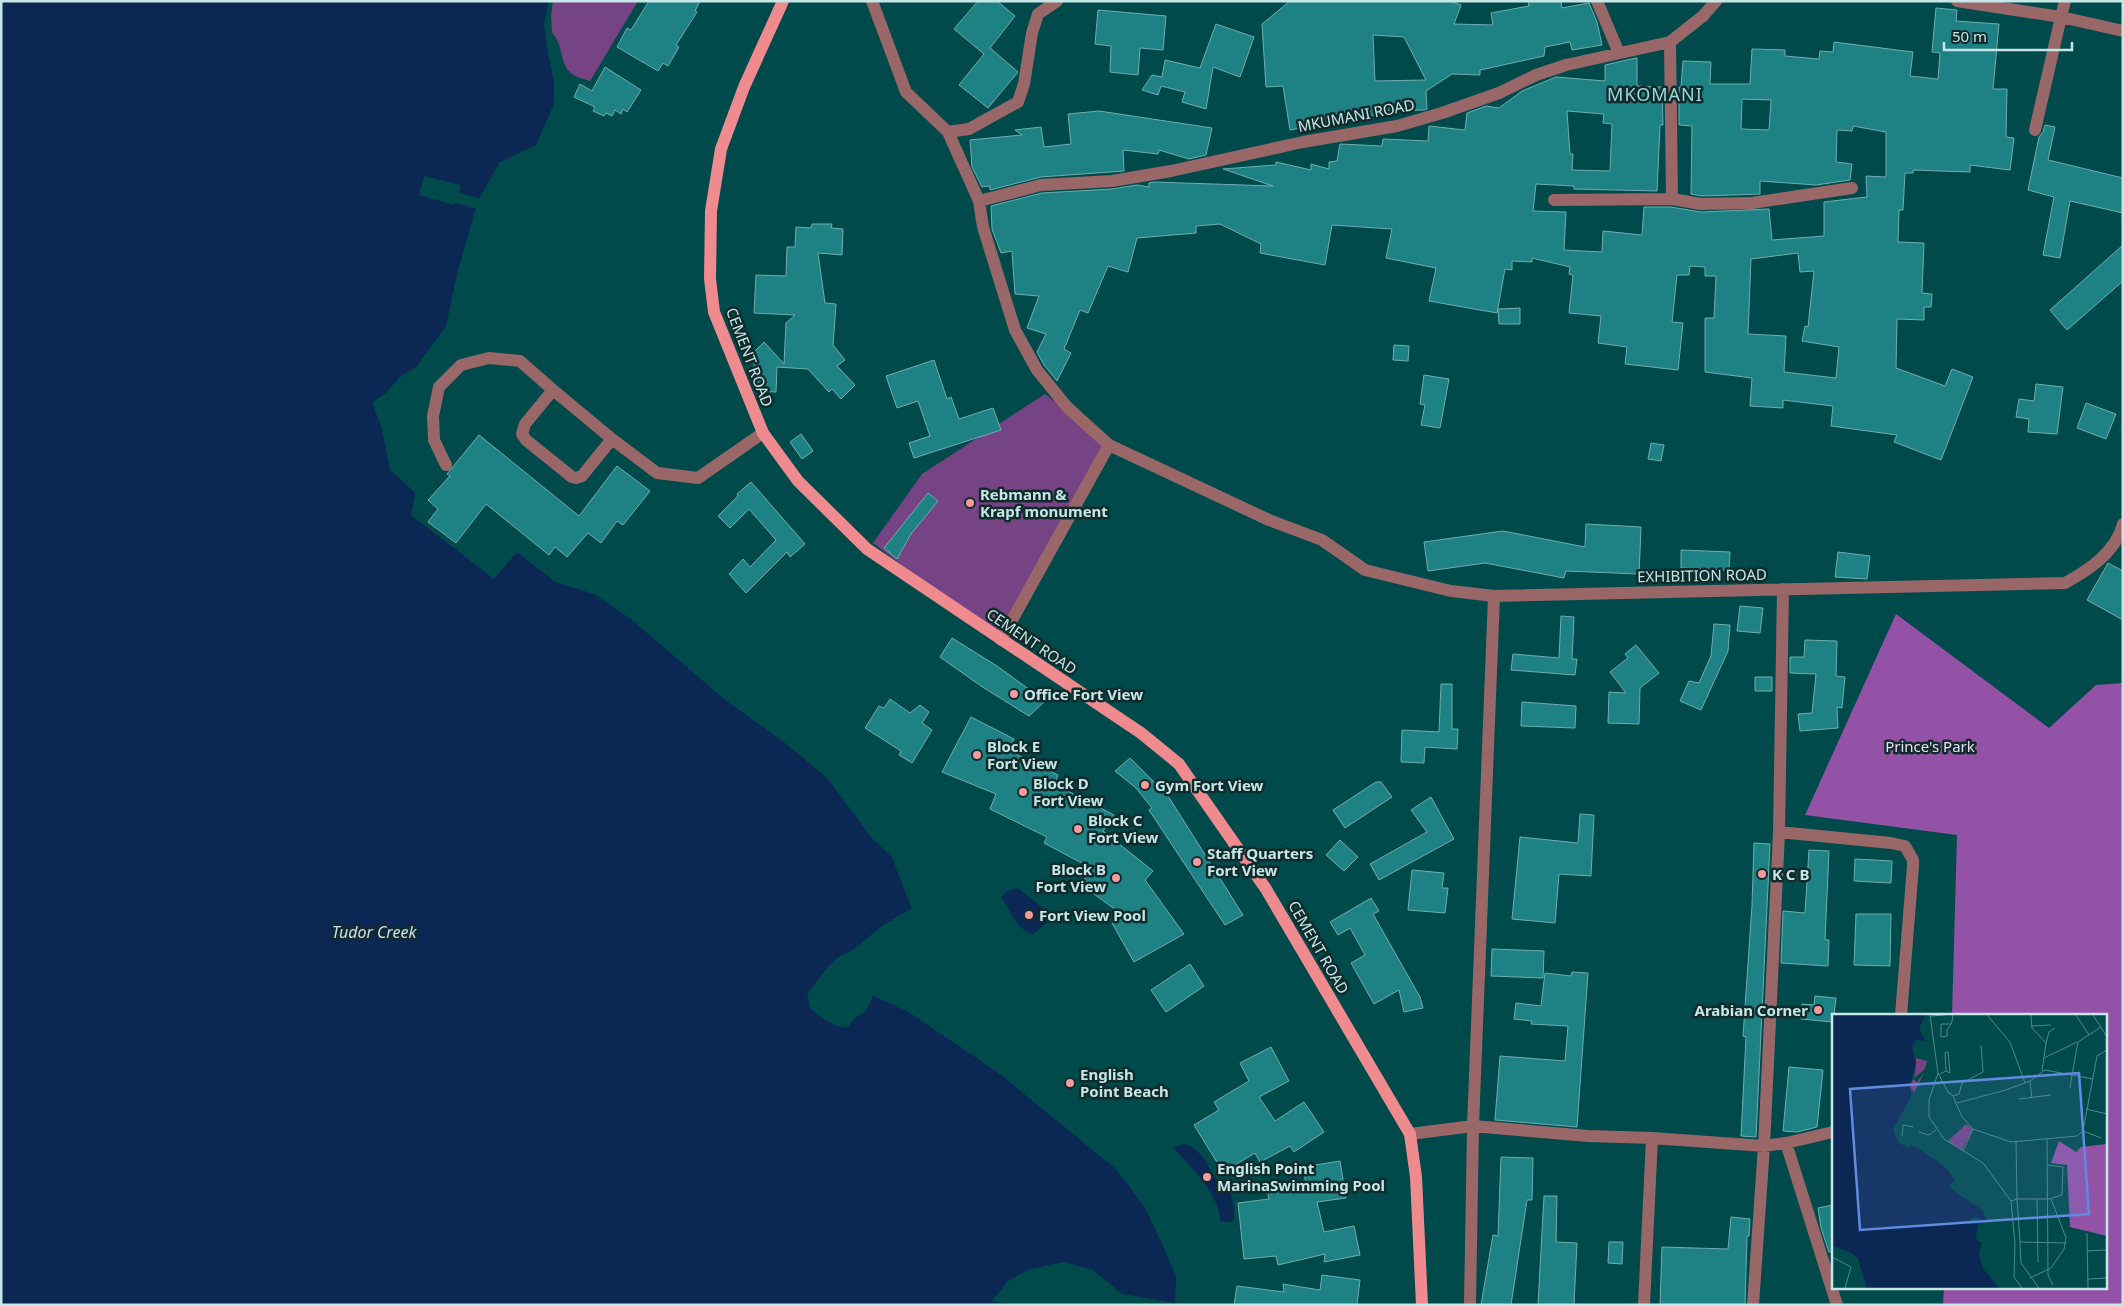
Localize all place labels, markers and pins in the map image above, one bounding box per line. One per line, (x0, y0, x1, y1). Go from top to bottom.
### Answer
place label: Rebmann & Krapf monument (980, 484, 1108, 521)
marker: Rebmann & Krapf monument (964, 497, 976, 509)
place label: Office Fort View (1024, 684, 1143, 704)
marker: Office Fort View (1008, 688, 1020, 700)
place label: Block E Fort View (987, 736, 1058, 773)
marker: Block E Fort View (971, 749, 983, 761)
place label: Block D Fort View (1033, 773, 1104, 810)
place label: Gym Fort View (1155, 775, 1264, 795)
marker: Gym Fort View (1139, 779, 1151, 791)
marker: Block D Fort View (1017, 786, 1029, 798)
place label: Block C Fort View (1088, 810, 1159, 847)
marker: Block C Fort View (1072, 823, 1084, 835)
place label: Staff Quarters Fort View (1207, 843, 1313, 880)
marker: Staff Quarters Fort View (1191, 856, 1203, 868)
place label: Block B Fort View (1036, 859, 1106, 896)
place label: K C B (1772, 864, 1809, 884)
marker: K C B (1756, 868, 1768, 880)
marker: Block B Fort View (1110, 872, 1122, 884)
place label: Fort View Pool (1039, 905, 1146, 925)
marker: Fort View Pool (1023, 909, 1035, 921)
place label: Arabian Corner (1695, 1000, 1808, 1020)
marker: Arabian Corner (1812, 1004, 1824, 1016)
place label: English Point Beach (1080, 1064, 1169, 1101)
marker: English Point Beach (1064, 1077, 1076, 1089)
place label: English Point MarinaSwimming Pool (1217, 1158, 1385, 1195)
marker: English Point MarinaSwimming Pool (1201, 1171, 1213, 1183)

